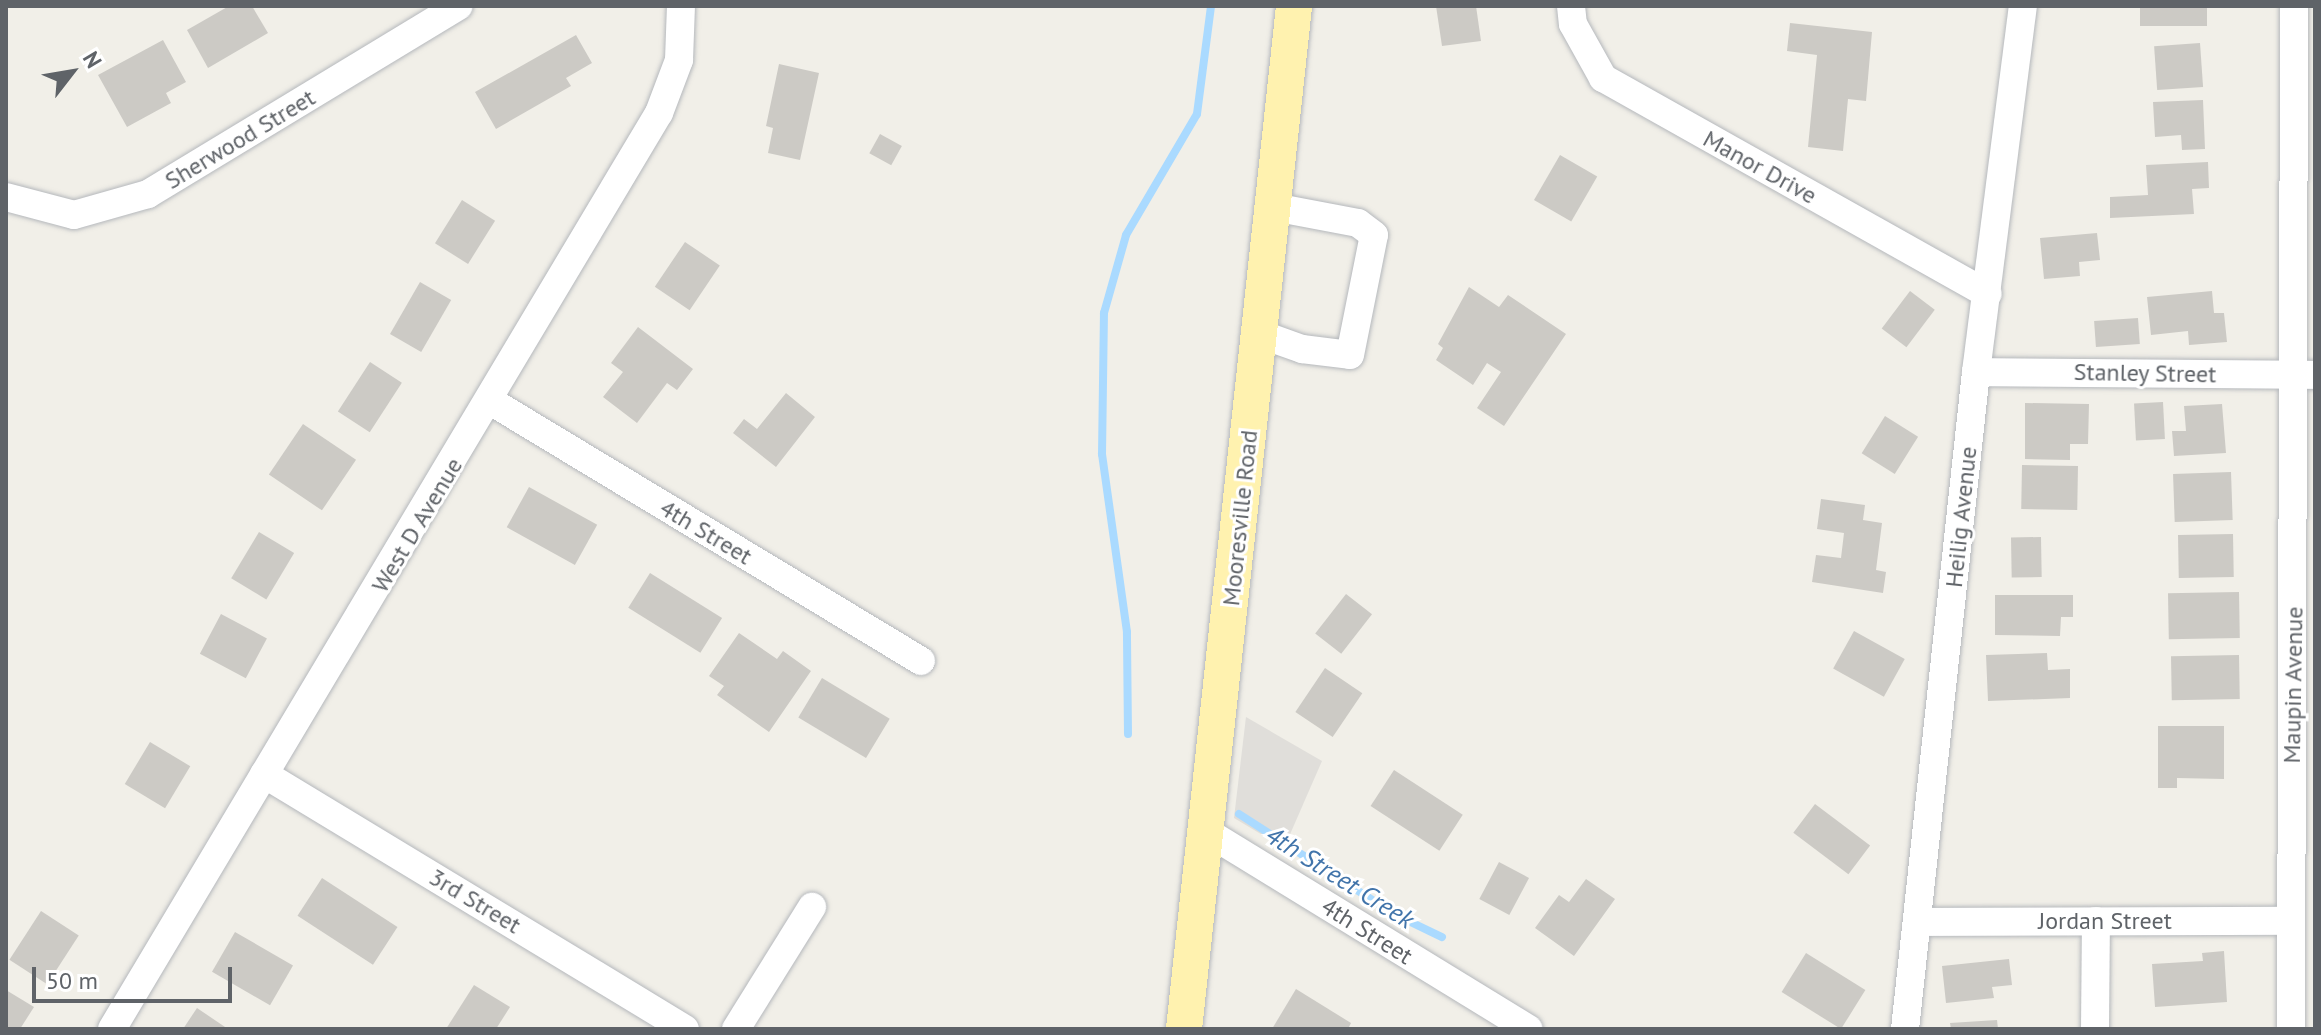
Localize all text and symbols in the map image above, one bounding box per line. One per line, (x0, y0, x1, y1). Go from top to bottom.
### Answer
north arrow (32, 32, 112, 112)
text: N (77, 46, 108, 73)
street label: Sherwood Street (160, 83, 320, 195)
street label: Manor Drive (1698, 124, 1822, 210)
street label: Stanley Street (2073, 357, 2217, 389)
street label: Mooresville Road (1216, 429, 1264, 607)
street label: Heilig Avenue (1939, 445, 1983, 589)
street label: West D Avenue (365, 452, 469, 598)
street label: 4th Street (655, 493, 757, 571)
street label: Maupin Avenue (2277, 606, 2309, 764)
water label: 4th Street Creek (1260, 819, 1420, 935)
street label: 3rd Street (424, 862, 526, 940)
street label: 4th Street (1316, 892, 1418, 970)
street label: Jordan Street (2038, 907, 2172, 935)
scale bar (36, 951, 236, 1001)
text: 50 m (46, 965, 98, 996)

